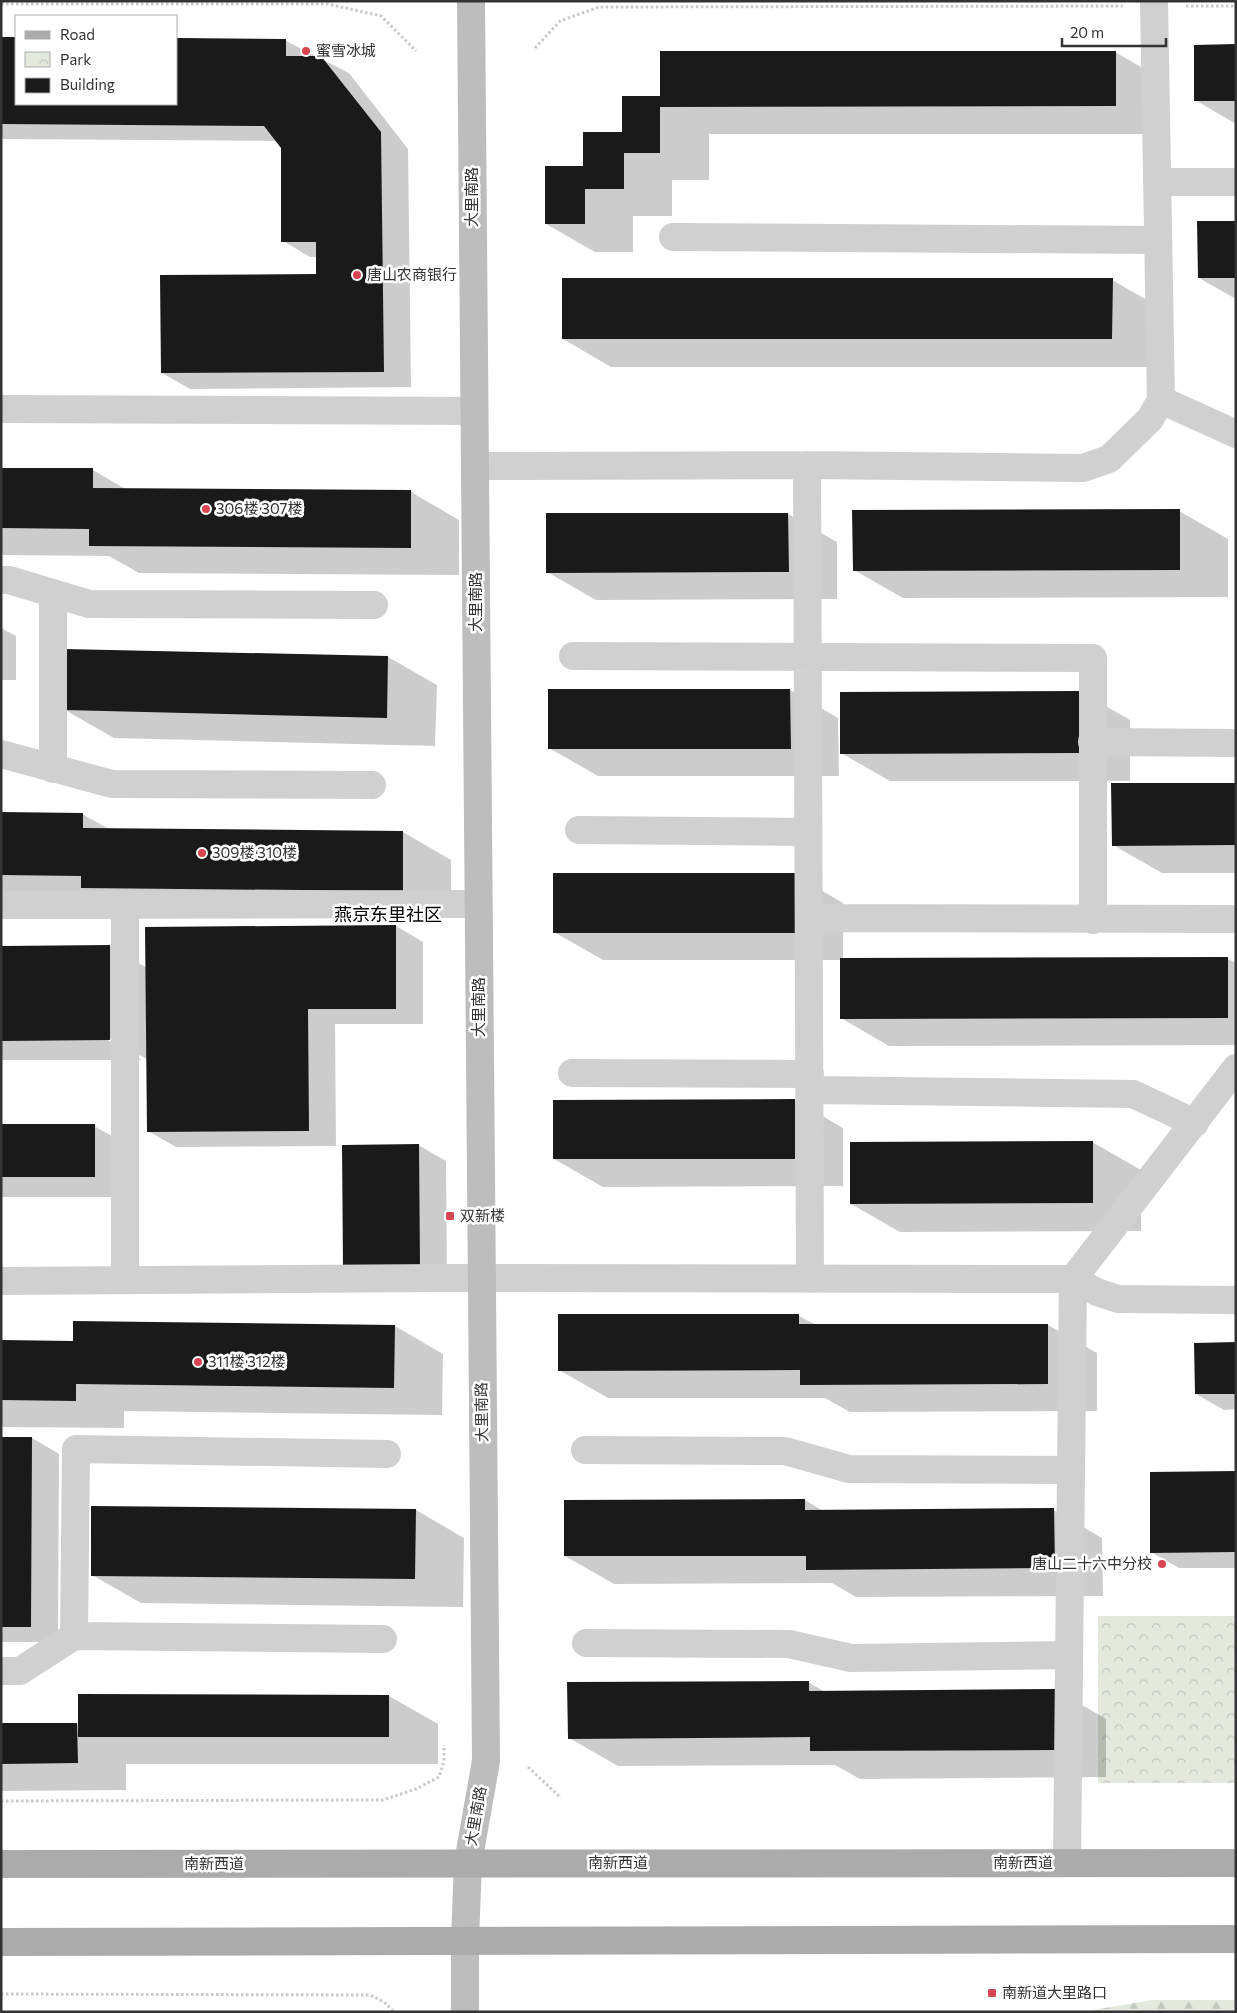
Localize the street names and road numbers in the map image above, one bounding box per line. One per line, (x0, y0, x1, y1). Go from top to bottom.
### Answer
street label: 大里南路 (462, 167, 480, 227)
street label: 大里南路 (466, 572, 484, 632)
street label: 大里南路 (469, 977, 487, 1037)
street label: 大里南路 (471, 1382, 491, 1442)
street label: 大里南路 (461, 1785, 489, 1847)
street label: 南新西道 (588, 1853, 648, 1871)
street label: 南新西道 (993, 1853, 1053, 1871)
street label: 南新西道 (184, 1854, 244, 1872)

